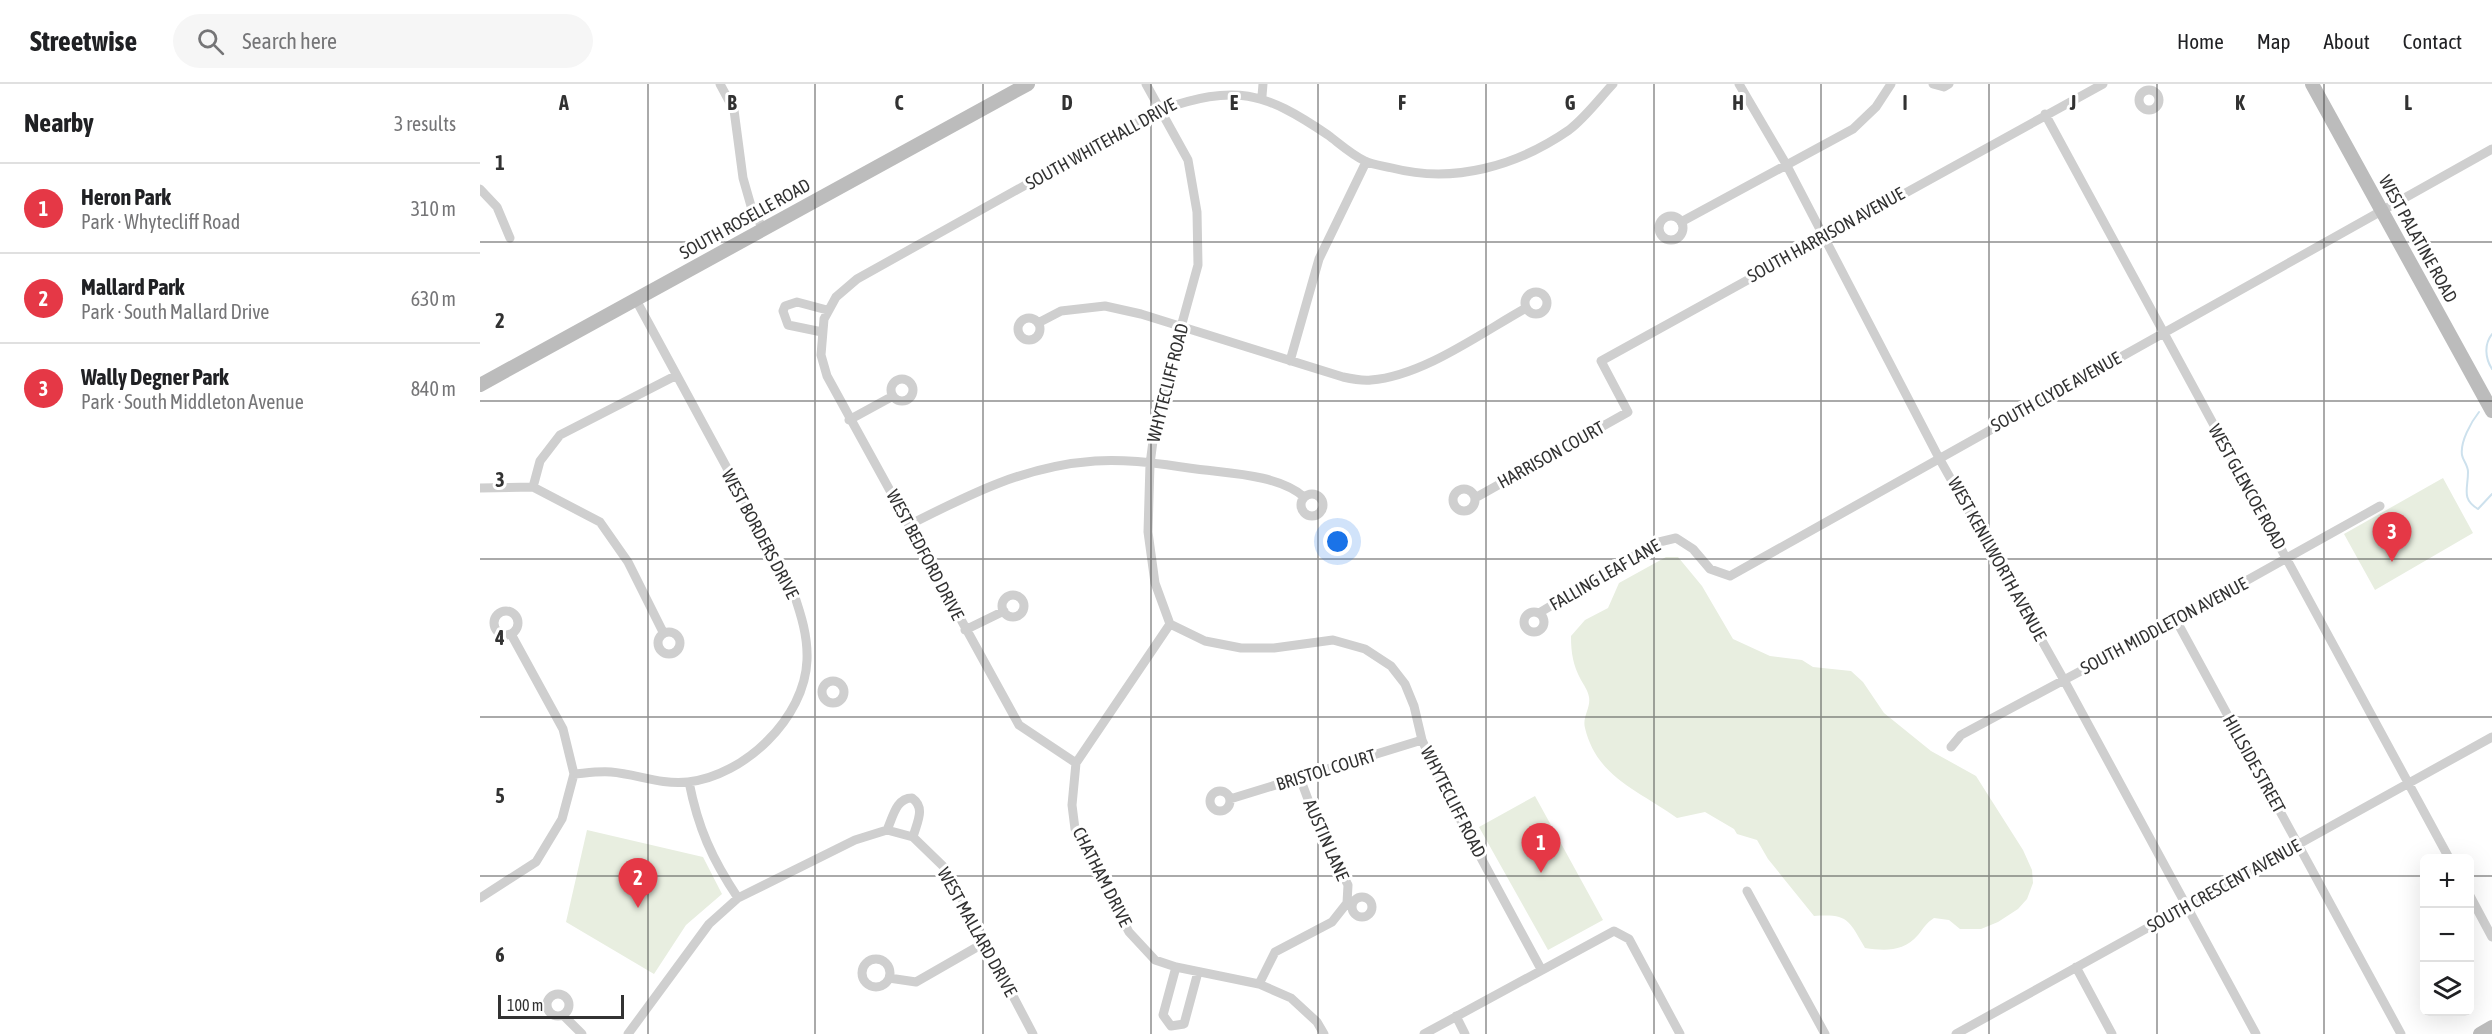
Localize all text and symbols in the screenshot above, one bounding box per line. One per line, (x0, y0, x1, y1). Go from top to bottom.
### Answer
search box (173, 14, 593, 68)
text: Streetwise (30, 25, 137, 57)
icon: search (194, 25, 227, 58)
text: Search here (242, 28, 337, 54)
text: Home (2177, 29, 2224, 53)
text: Map (2257, 29, 2291, 53)
text: About (2324, 29, 2370, 53)
text: Contact (2403, 29, 2462, 53)
text: A (558, 91, 569, 114)
text: B (727, 91, 737, 114)
text: C (895, 91, 904, 114)
text: E (1230, 91, 1239, 114)
text: F (1398, 91, 1406, 114)
text: G (1565, 91, 1576, 114)
text: H (1732, 91, 1744, 114)
text: I (1902, 91, 1908, 114)
text: J (2069, 91, 2076, 114)
text: K (2235, 91, 2245, 114)
text: L (2404, 91, 2412, 114)
street label: SOUTH WHITEHALL DRIVE (1022, 94, 1180, 194)
text: Nearby (24, 108, 94, 138)
text: 3 results (394, 112, 456, 135)
text: 1 (495, 151, 505, 174)
street label: WEST PALATINE ROAD (2375, 172, 2462, 306)
street label: SOUTH ROSELLE ROAD (676, 174, 814, 263)
street label: SOUTH HARRISON AVENUE (1744, 182, 1908, 287)
text: Heron Park (81, 184, 171, 210)
text: 1 (39, 197, 48, 220)
text: 310 m (411, 197, 456, 220)
text: Park · Whytecliff Road (81, 210, 240, 233)
text: Mallard Park (81, 274, 185, 300)
text: 2 (39, 287, 48, 310)
text: 630 m (411, 287, 456, 310)
text: Park · South Mallard Drive (81, 300, 269, 323)
text: 2 (495, 309, 505, 332)
street label: WHYTECLIFF ROAD (1143, 321, 1192, 445)
street label: SOUTH CLYDE AVENUE (1987, 347, 2125, 436)
text: Wally Degner Park (81, 364, 229, 390)
text: 3 (39, 377, 48, 400)
text: 840 m (411, 377, 456, 400)
text: Park · South Middleton Avenue (81, 390, 304, 413)
street label: HARRISON COURT (1494, 417, 1608, 493)
street label: WEST GLENCOE ROAD (2204, 420, 2291, 553)
street label: WEST BORDERS DRIVE (717, 465, 804, 602)
text: 3 (495, 468, 505, 491)
street label: WEST KENILWORTH AVENUE (1944, 473, 2051, 644)
street label: WEST BEDFORD DRIVE (882, 486, 969, 624)
pin: 3 (2372, 512, 2412, 562)
your location (1323, 527, 1352, 556)
street label: FALLING LEAF LANE (1546, 534, 1664, 615)
street label: SOUTH MIDDLETON AVENUE (2077, 572, 2251, 678)
text: 4 (494, 626, 505, 649)
street label: HILLSIDE STREET (2219, 711, 2290, 817)
street label: WHYTECLIFF ROAD (1416, 743, 1490, 861)
street label: BRISTOL COURT (1274, 744, 1378, 795)
text: 5 (495, 784, 505, 807)
street label: AUSTIN LANE (1299, 796, 1354, 884)
street label: CHATHAM DRIVE (1068, 824, 1137, 930)
pin: 1 (1522, 824, 1560, 873)
street label: SOUTH CRESCENT AVENUE (2143, 834, 2305, 937)
map controls (2420, 854, 2474, 1016)
button: + (2420, 854, 2474, 908)
pin: 2 (618, 858, 658, 908)
street label: WEST MALLARD DRIVE (933, 864, 1022, 1000)
button: − (2420, 908, 2474, 962)
text: 6 (495, 943, 505, 966)
button: layers (2420, 962, 2474, 1016)
scale bar (498, 992, 624, 1020)
text: 100 m (507, 996, 543, 1014)

